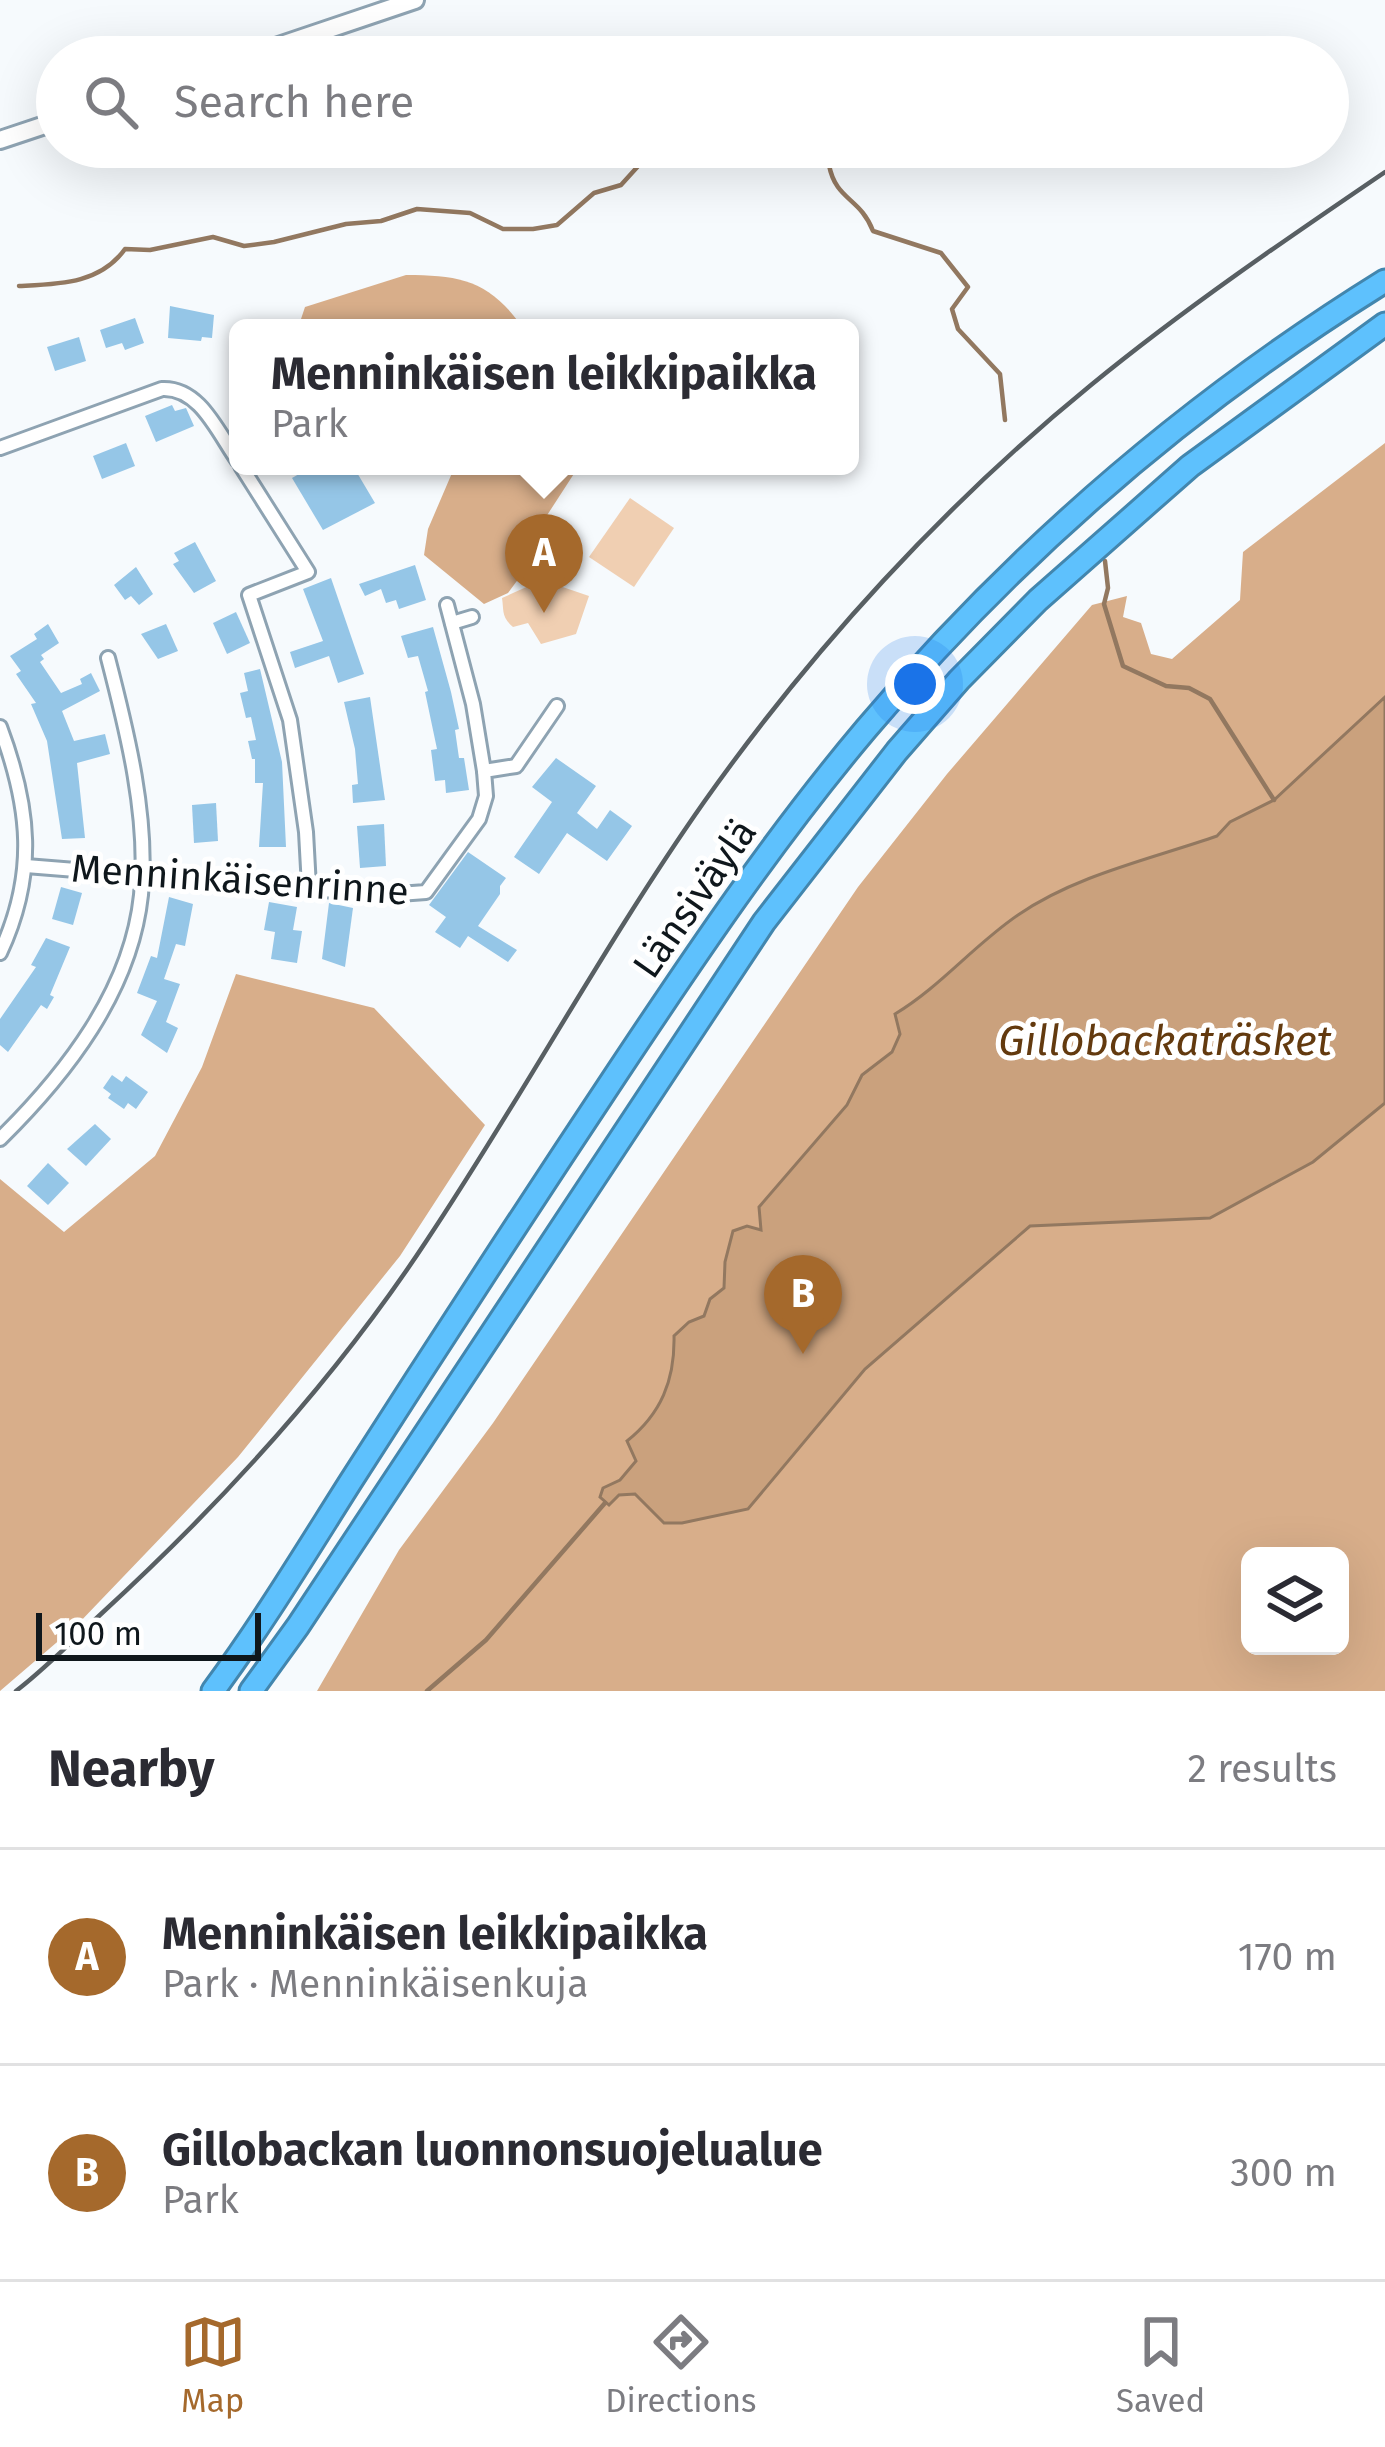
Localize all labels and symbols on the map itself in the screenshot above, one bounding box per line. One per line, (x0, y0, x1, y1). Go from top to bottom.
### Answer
pin: A (505, 514, 583, 613)
your location (885, 654, 945, 714)
street label: Länsiväylä (623, 810, 766, 987)
street label: Menninkäisenrinne (70, 845, 410, 915)
water label: Gillobackaträsket (998, 1016, 1332, 1066)
pin: B (764, 1255, 842, 1354)
scale bar (36, 1607, 261, 1660)

